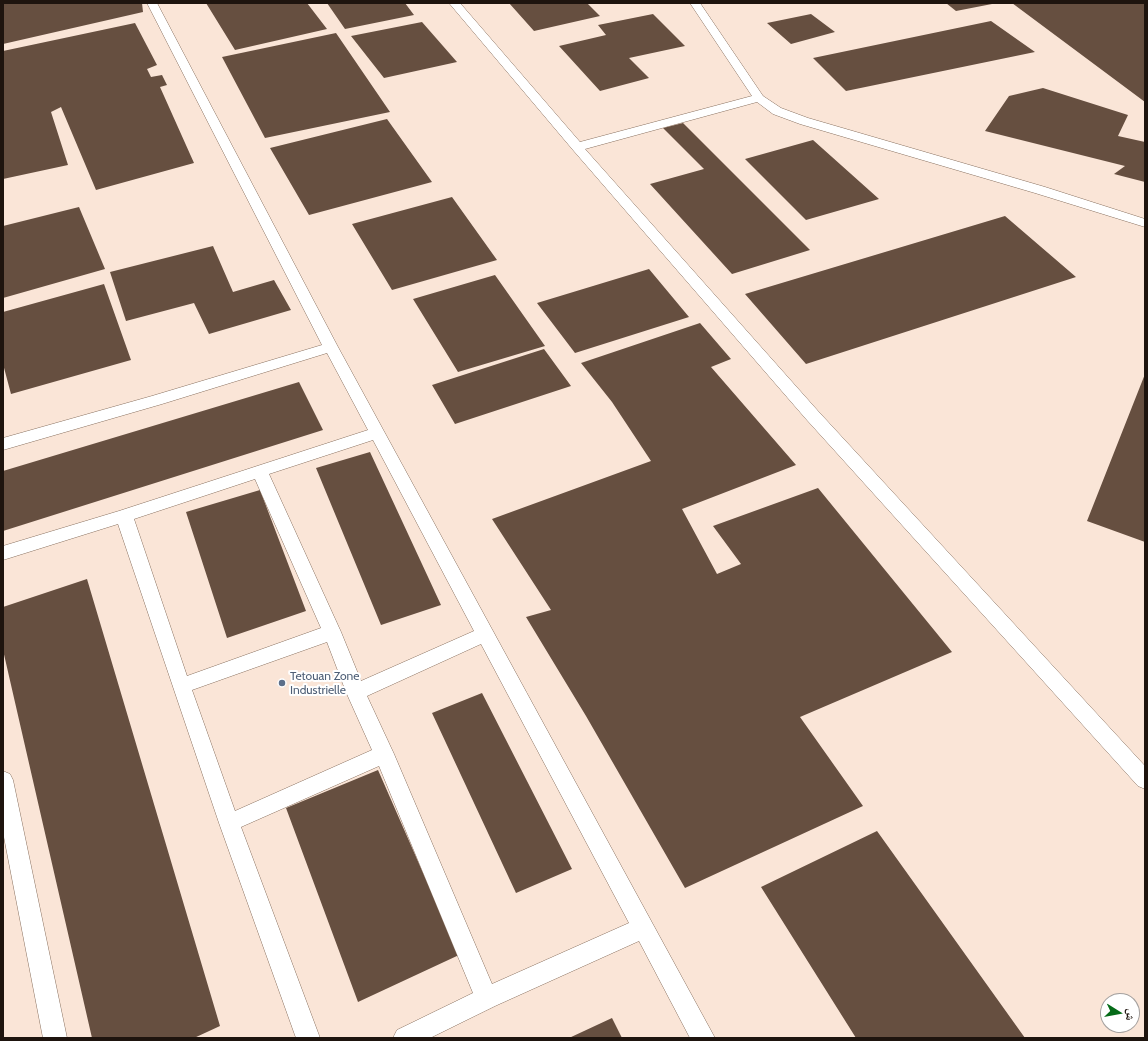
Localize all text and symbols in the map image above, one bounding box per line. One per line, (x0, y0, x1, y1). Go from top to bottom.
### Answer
place label: Tetouan Zone Industrielle (290, 669, 359, 697)
marker: Tetouan Zone Industrielle (277, 678, 287, 688)
north arrow (1100, 993, 1140, 1033)
text: ش (1123, 1008, 1139, 1022)

